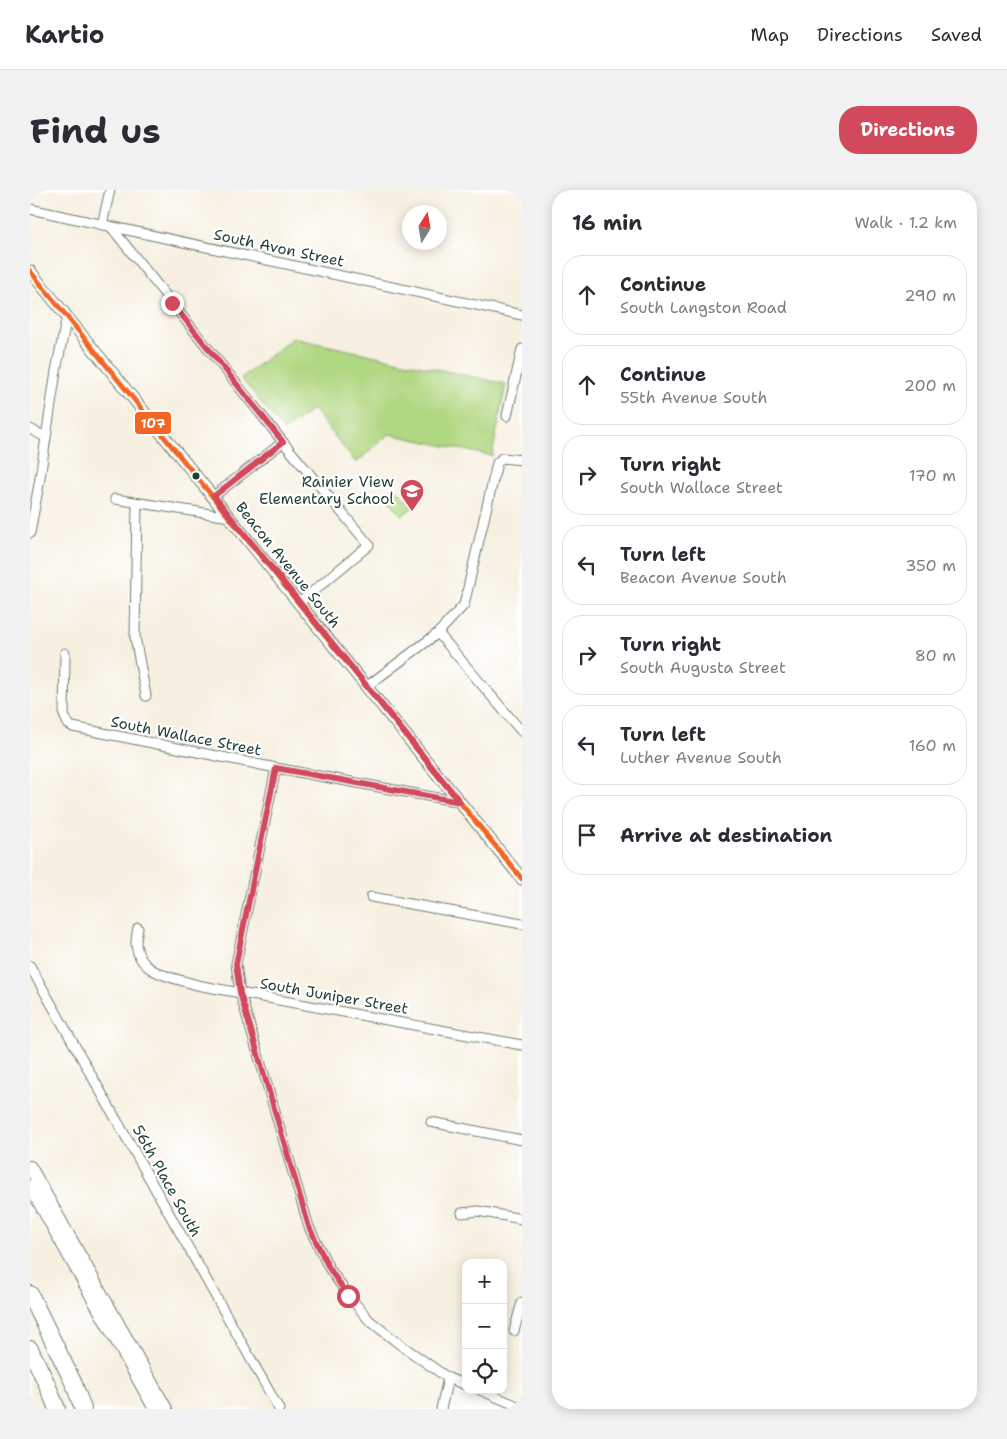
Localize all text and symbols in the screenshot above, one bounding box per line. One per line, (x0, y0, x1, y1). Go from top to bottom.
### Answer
text: Kartio (25, 19, 104, 51)
text: Map (751, 23, 789, 47)
text: Directions (817, 23, 903, 47)
text: Saved (931, 23, 982, 47)
button: Directions (839, 106, 977, 154)
text: Find us (30, 107, 161, 154)
north arrow (402, 205, 447, 250)
text: 16 min (572, 209, 642, 237)
text: Walk · 1.2 km (855, 212, 957, 233)
street label: South Avon Street (212, 224, 346, 272)
text: Continue (620, 272, 706, 297)
icon: ahead (573, 281, 601, 309)
text: 290 m (904, 285, 956, 306)
route end (161, 292, 184, 315)
text: South Langston Road (620, 297, 787, 318)
text: Continue (620, 362, 706, 387)
icon: ahead (573, 371, 601, 399)
text: 200 m (904, 375, 956, 396)
text: 55th Avenue South (620, 387, 767, 408)
line badge: 107 (134, 411, 172, 435)
text: 107 (140, 414, 166, 432)
text: Turn right (620, 452, 721, 477)
icon: right (573, 461, 601, 489)
text: 170 m (909, 465, 956, 486)
unlabelled marker (191, 471, 201, 481)
place label: Rainier View Elementary School (259, 472, 394, 509)
text: South Wallace Street (620, 477, 783, 498)
school or university icon: Rainier View Elementary School (399, 478, 425, 512)
street label: Beacon Avenue South (231, 498, 345, 632)
text: Turn left (620, 542, 706, 567)
icon: left (573, 551, 601, 579)
text: 350 m (905, 555, 956, 576)
text: Beacon Avenue South (620, 567, 787, 588)
text: Turn right (620, 632, 721, 657)
icon: right (573, 641, 601, 669)
text: 80 m (915, 645, 956, 666)
text: South Augusta Street (620, 657, 786, 678)
street label: South Wallace Street (109, 712, 263, 760)
text: Turn left (620, 722, 706, 747)
icon: left (573, 731, 601, 759)
text: 160 m (909, 735, 956, 756)
text: Luther Avenue South (620, 747, 782, 768)
icon: arrive (573, 821, 601, 849)
text: Arrive at destination (620, 823, 832, 848)
street label: South Juniper Street (258, 973, 410, 1019)
street label: 56th Place South (128, 1122, 206, 1240)
map controls (462, 1259, 507, 1394)
button: + (462, 1259, 507, 1304)
route start (337, 1285, 360, 1308)
button: − (462, 1304, 507, 1349)
button: locate (462, 1349, 507, 1394)

